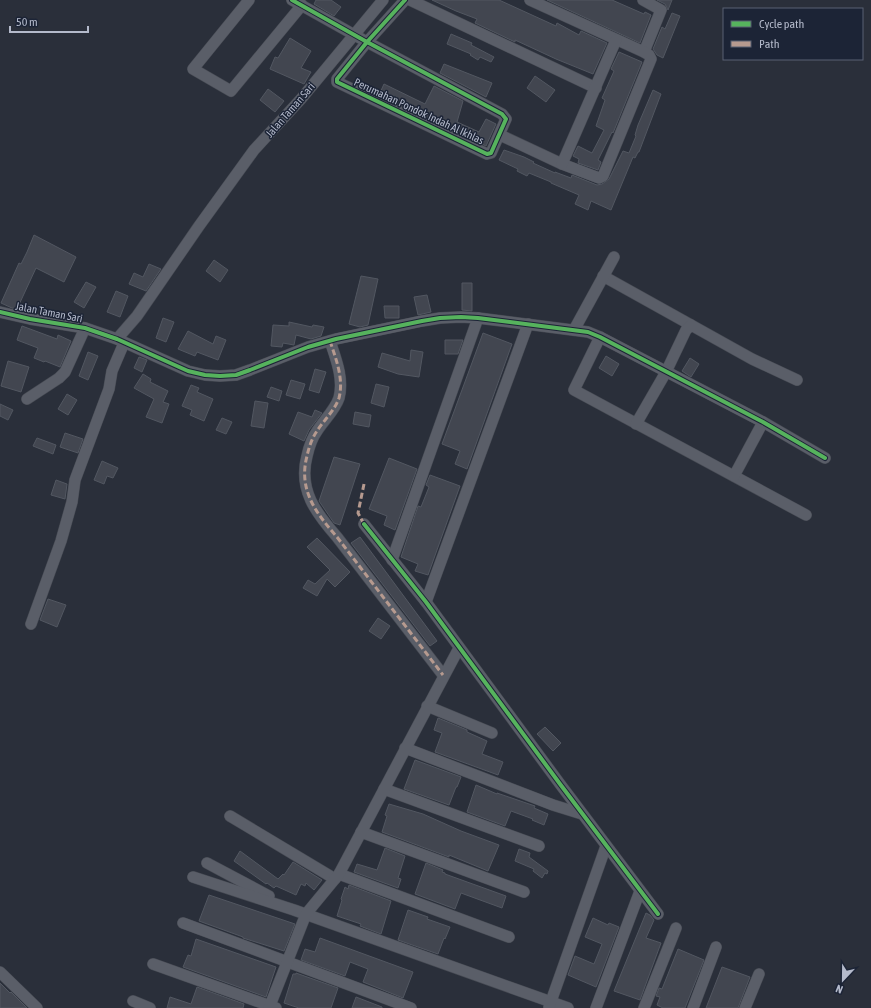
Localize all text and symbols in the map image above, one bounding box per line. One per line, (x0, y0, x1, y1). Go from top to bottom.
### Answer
scale bar (10, 8, 88, 34)
legend (723, 8, 863, 60)
text: 50 m (16, 15, 38, 29)
text: Cycle path (759, 17, 804, 31)
text: Path (759, 37, 780, 51)
street label: Perumahan Pondok Indah Al Ikhlas (352, 76, 486, 146)
street label: Jalan Taman Sari (263, 80, 317, 140)
street label: Jalan Taman Sari (14, 300, 84, 324)
north arrow (823, 960, 863, 1000)
text: N (834, 982, 845, 996)

